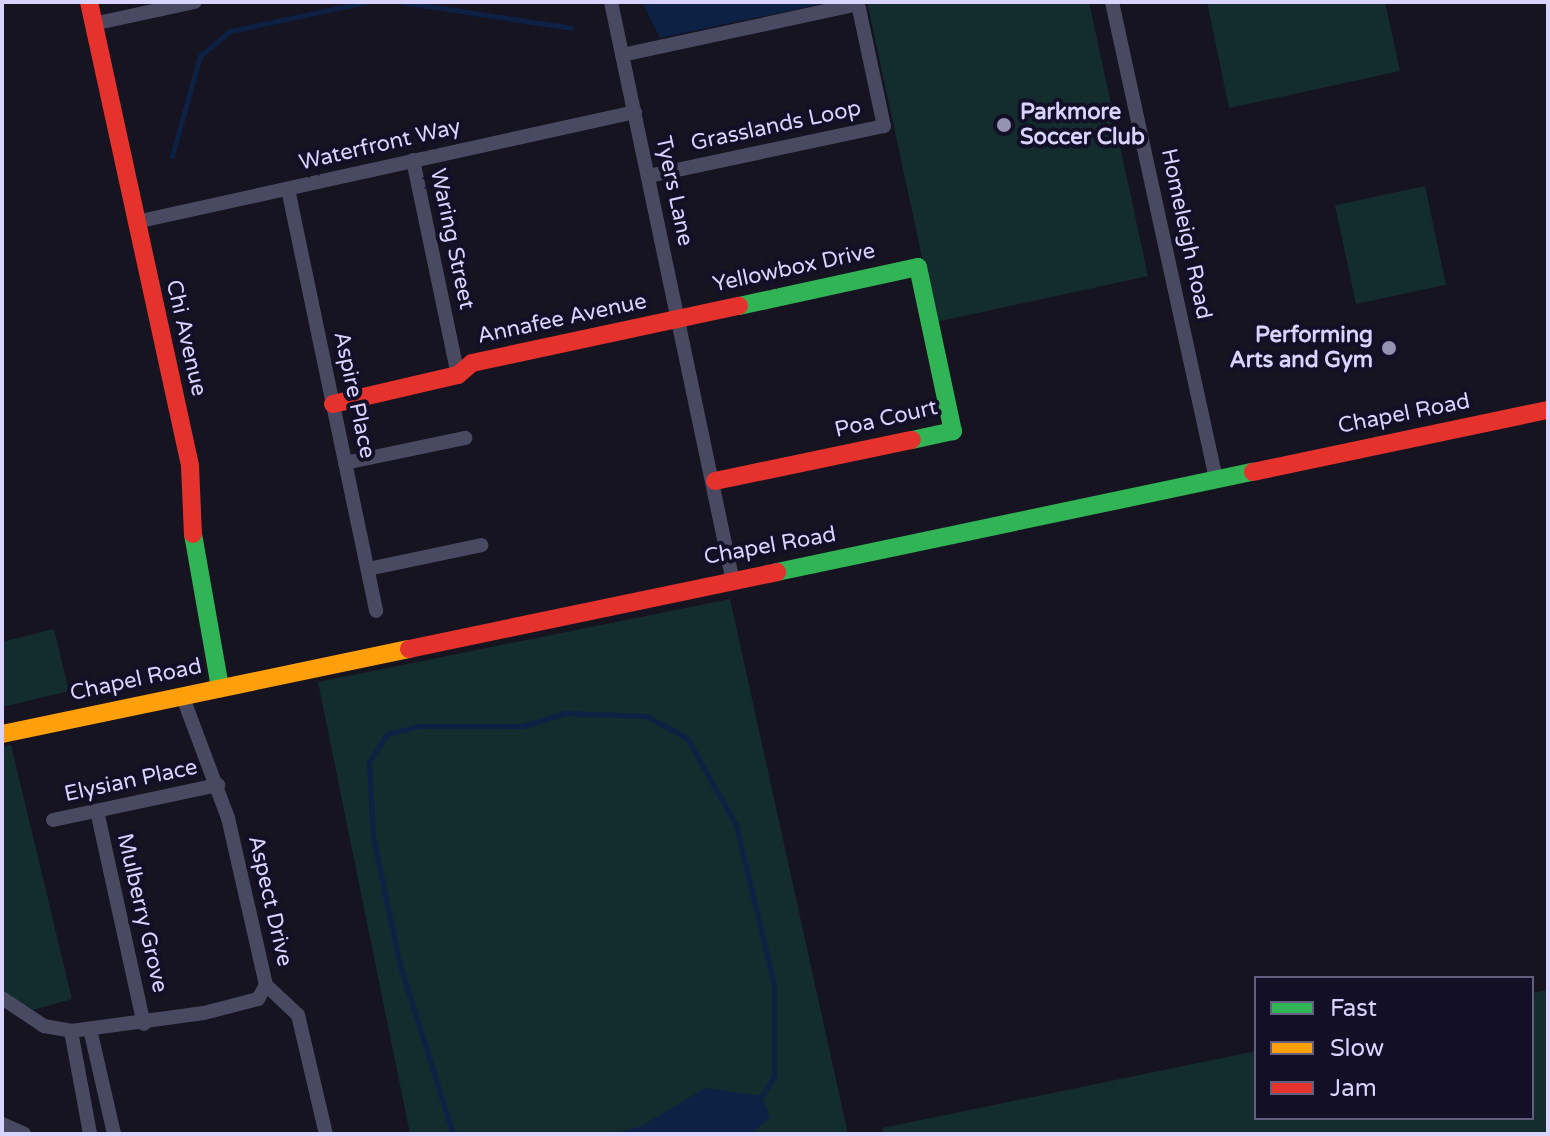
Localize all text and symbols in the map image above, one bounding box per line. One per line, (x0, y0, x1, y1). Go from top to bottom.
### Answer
street label: Grasslands Loop (689, 95, 863, 157)
place label: Parkmore Soccer Club (1020, 99, 1145, 150)
street label: Waterfront Way (297, 114, 463, 176)
marker: Parkmore Soccer Club (995, 116, 1013, 134)
street label: Tyers Lane (649, 134, 699, 248)
street label: Homeleigh Road (1155, 146, 1217, 322)
street label: Waring Street (424, 166, 480, 312)
street label: Yellowbox Drive (710, 238, 878, 298)
street label: Chi Avenue (160, 277, 212, 399)
street label: Annafee Avenue (475, 288, 649, 350)
place label: Performing Arts and Gym (1230, 322, 1373, 374)
street label: Aspire Place (328, 329, 380, 461)
marker: Performing Arts and Gym (1380, 339, 1398, 357)
street label: Chapel Road (1336, 388, 1472, 440)
street label: Poa Court (832, 394, 940, 444)
street label: Chapel Road (702, 521, 838, 571)
street label: Chapel Road (68, 653, 204, 707)
street label: Elysian Place (62, 754, 200, 808)
street label: Mulberry Grove (111, 831, 173, 995)
street label: Aspect Drive (242, 833, 298, 969)
legend (1254, 976, 1534, 1120)
text: Fast (1330, 994, 1377, 1023)
text: Slow (1330, 1034, 1384, 1063)
text: Jam (1330, 1074, 1377, 1103)

